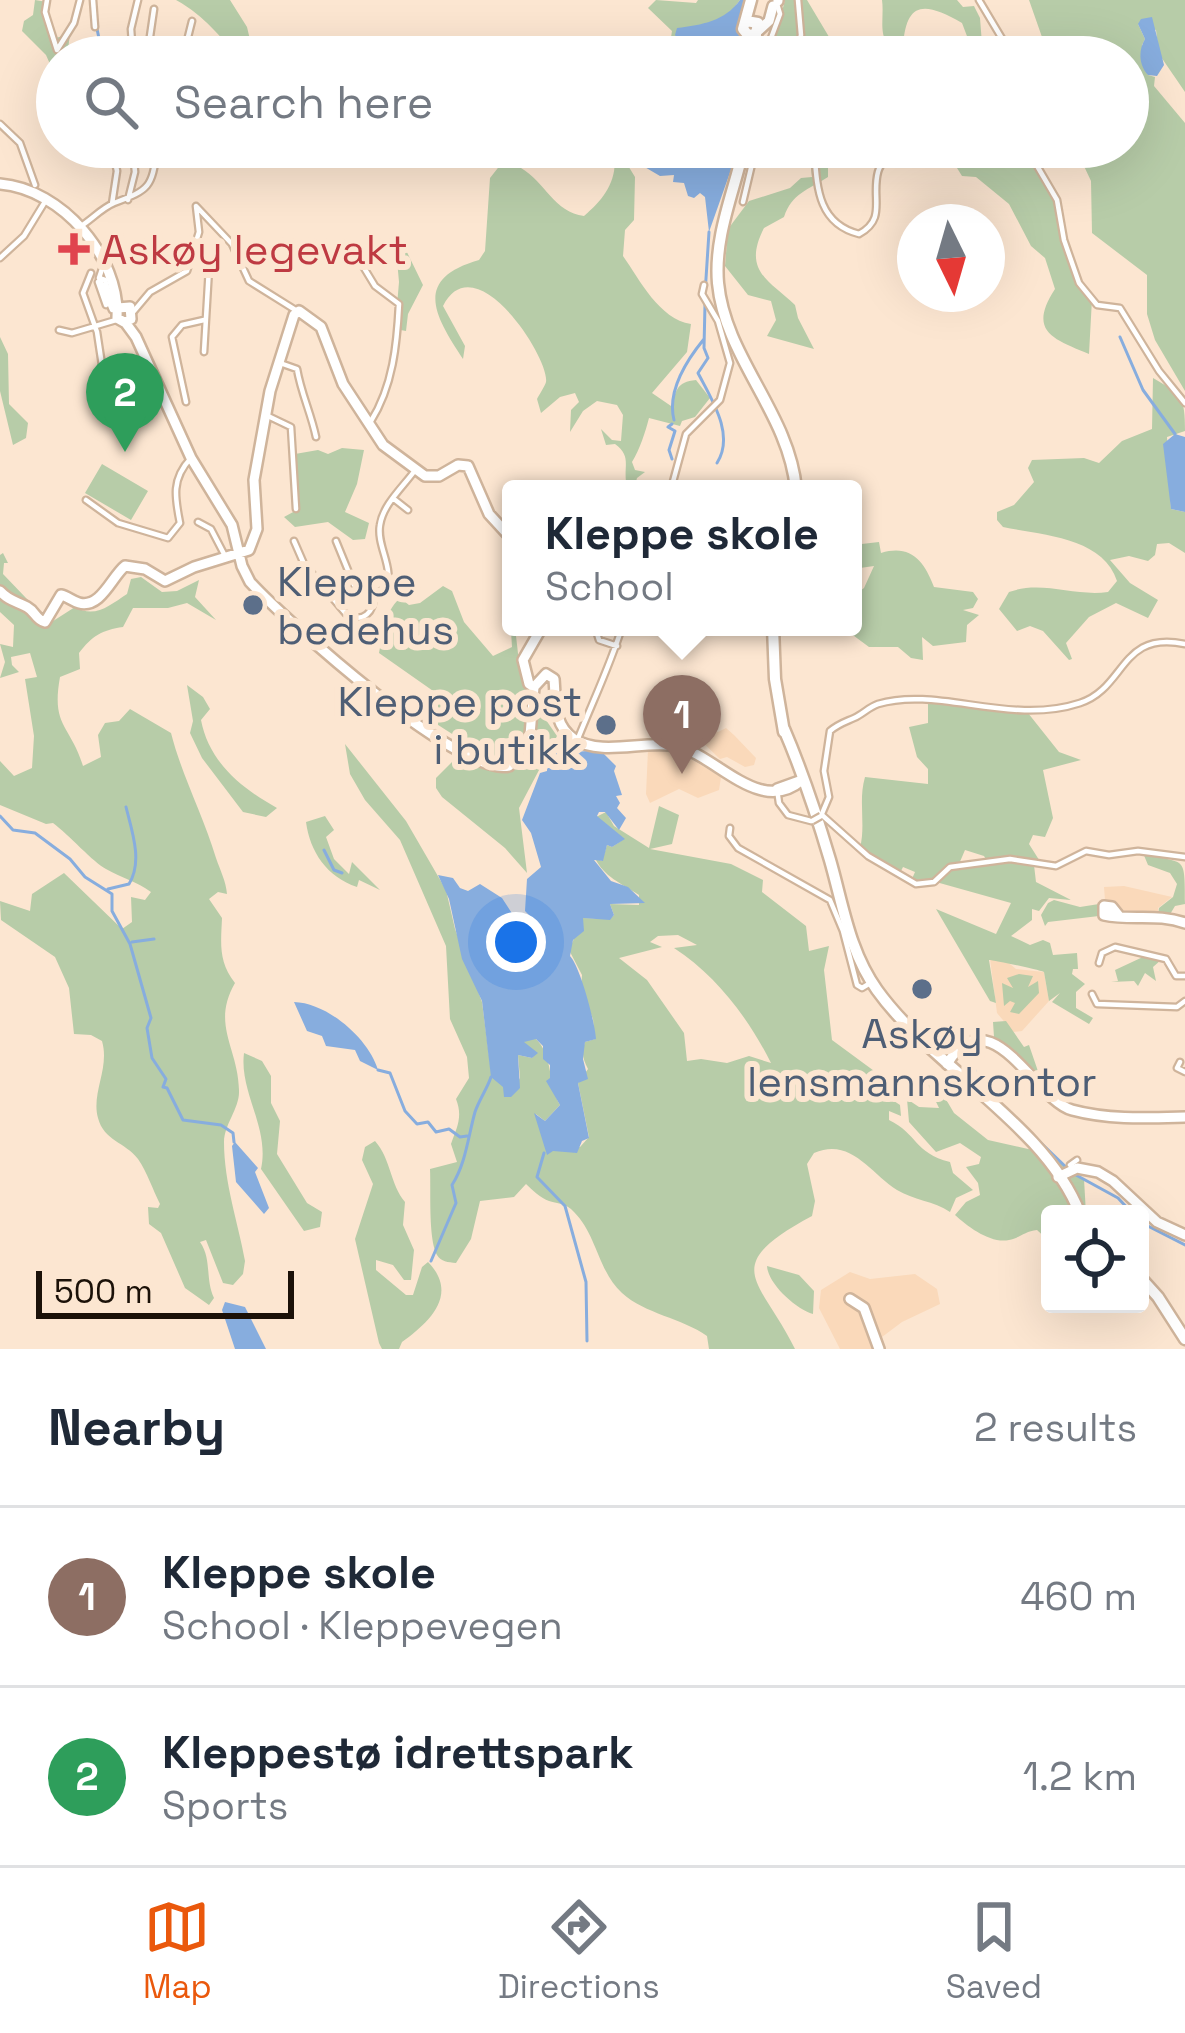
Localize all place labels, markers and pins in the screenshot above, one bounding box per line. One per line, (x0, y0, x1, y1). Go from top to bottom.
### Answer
place label: Askøy legevakt (101, 223, 408, 276)
marker: Askøy legevakt (58, 233, 90, 265)
pin: 2 (86, 353, 164, 452)
place label: Kleppe bedehus (277, 555, 454, 656)
marker: Kleppe bedehus (240, 592, 266, 618)
place label: Kleppe post i butikk (337, 675, 582, 776)
pin: 1 (643, 675, 721, 774)
marker: Kleppe post i butikk (593, 712, 619, 738)
marker: Askøy lensmannskontor (909, 976, 935, 1002)
place label: Askøy lensmannskontor (747, 1007, 1097, 1108)

